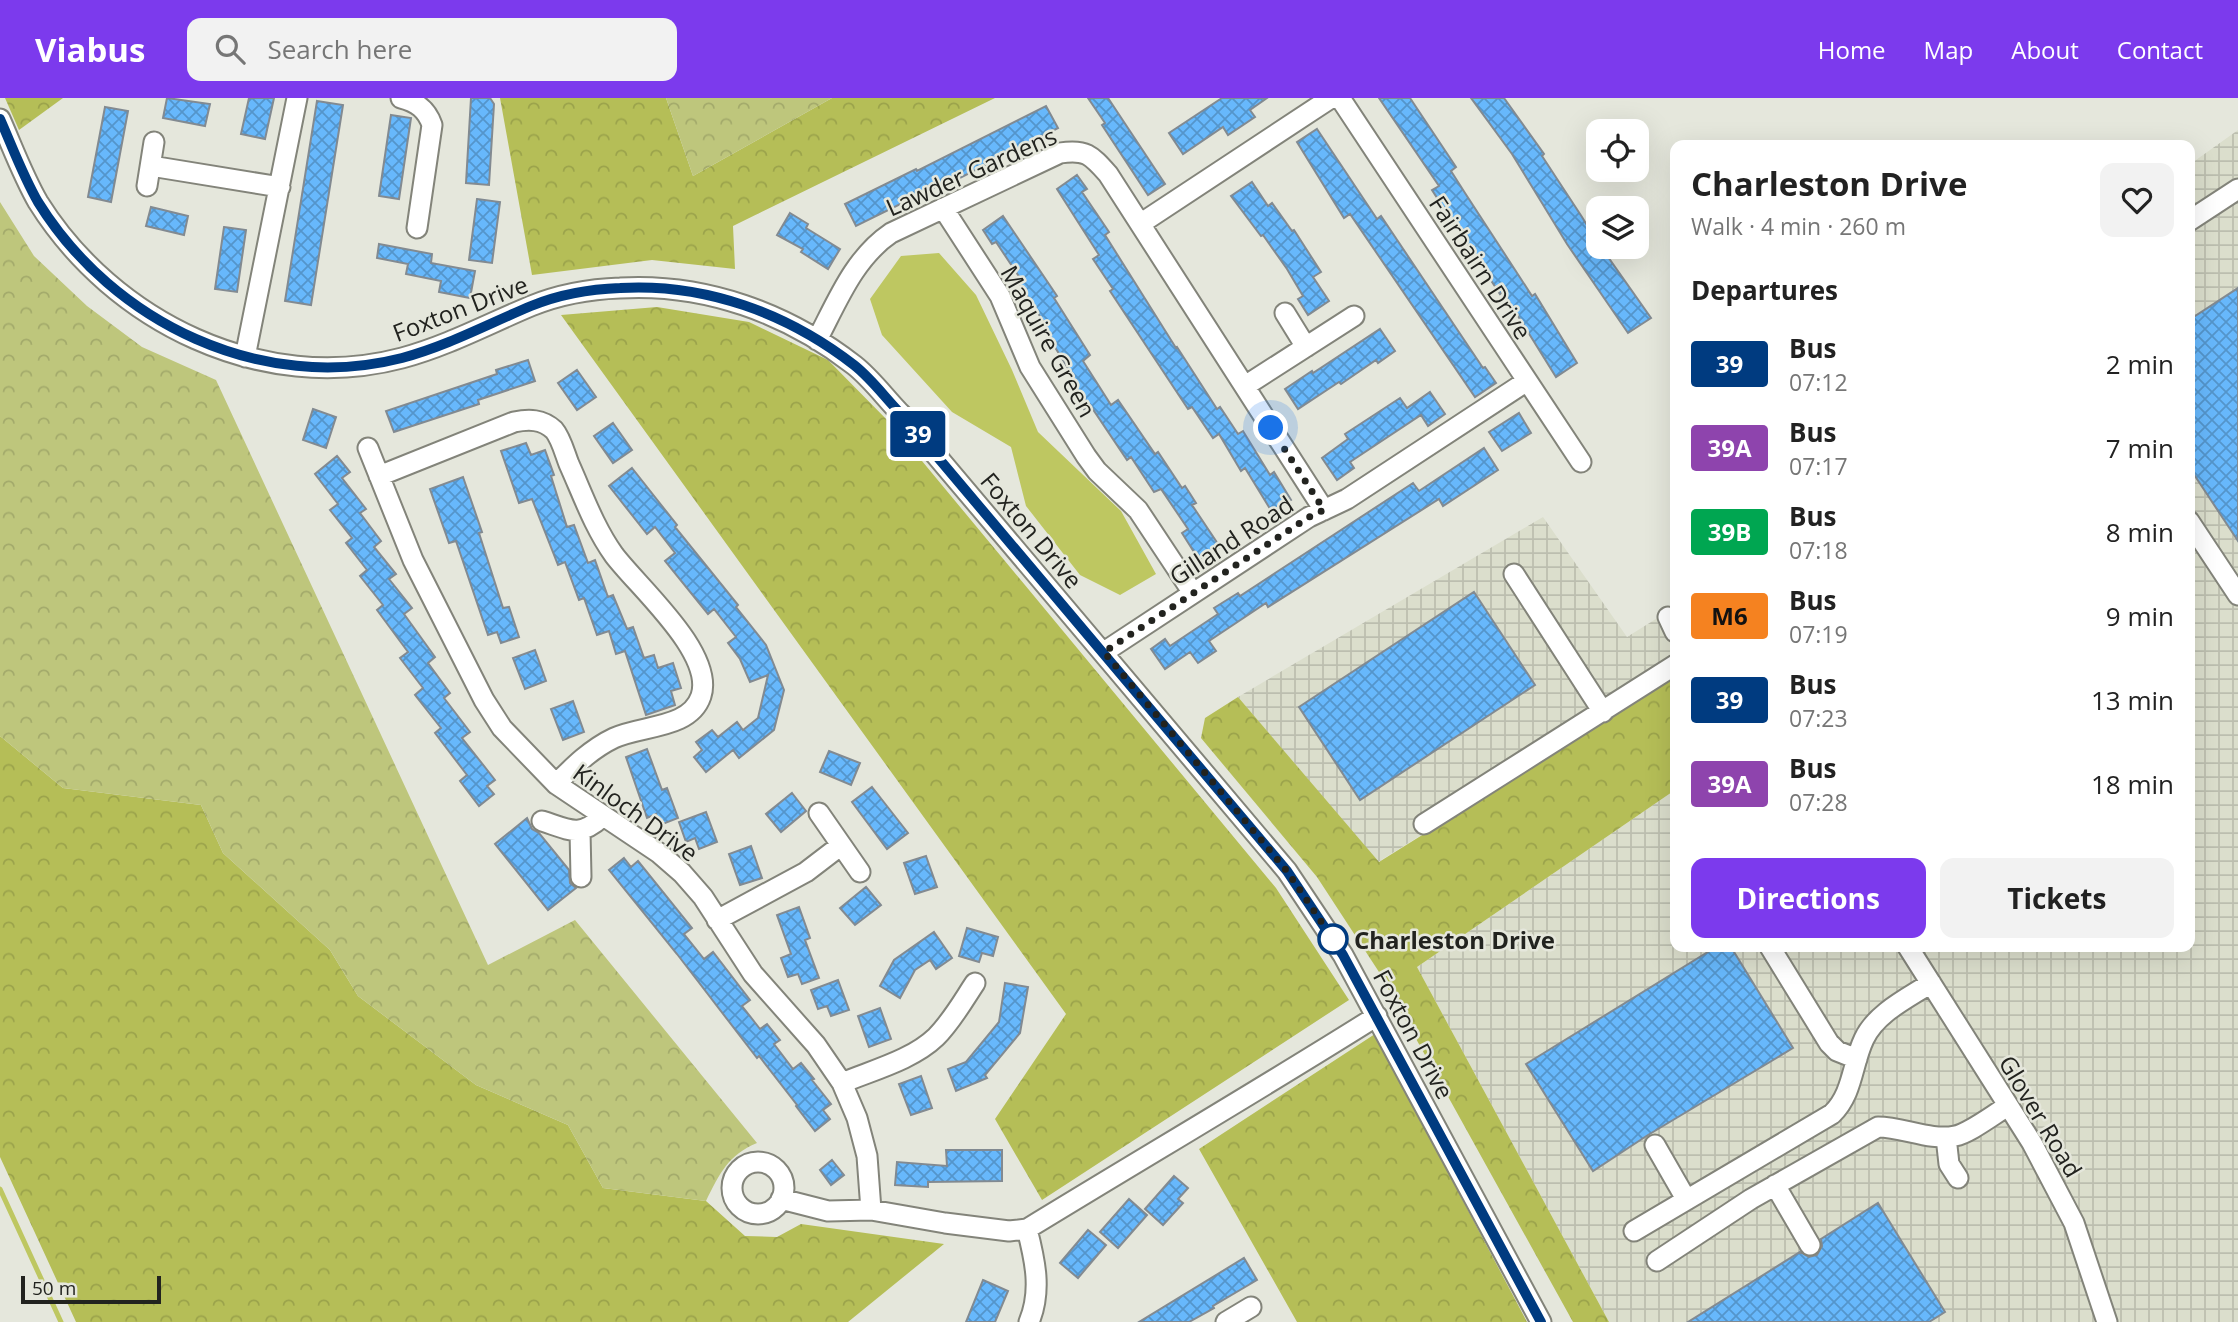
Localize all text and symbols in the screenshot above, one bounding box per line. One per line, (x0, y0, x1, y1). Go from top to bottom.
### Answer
search box (187, 18, 677, 81)
text: Viabus (35, 27, 145, 72)
icon: search (211, 30, 249, 68)
text: Search here (267, 31, 412, 67)
text: Home (1818, 33, 1886, 66)
text: Map (1924, 33, 1973, 66)
text: About (2011, 33, 2079, 66)
text: Contact (2117, 33, 2203, 66)
street label: Lawder Gardens (880, 119, 1062, 223)
map controls (1586, 119, 1649, 259)
button: locate (1586, 119, 1649, 182)
text: Charleston Drive (1691, 161, 1967, 206)
button: heart (2100, 163, 2174, 237)
street label: Fairbairn Drive (1422, 189, 1540, 345)
button: layers (1586, 196, 1649, 259)
text: Walk · 4 min · 260 m (1691, 210, 1906, 242)
street label: Maquire Green (994, 259, 1104, 423)
street label: Foxton Drive (388, 267, 532, 349)
text: Departures (1691, 272, 1838, 308)
text: Bus (1789, 330, 1836, 366)
text: 2 min (2106, 346, 2174, 382)
text: 39 (1716, 347, 1743, 380)
text: 07:12 (1789, 366, 1848, 398)
your location (1253, 410, 1288, 445)
line badge: 39 (886, 411, 950, 457)
text: Bus (1789, 414, 1836, 450)
text: 39 (904, 417, 932, 450)
text: 7 min (2106, 430, 2174, 466)
text: 39A (1707, 431, 1752, 464)
text: 07:17 (1789, 450, 1848, 482)
street label: Foxton Drive (974, 465, 1090, 595)
street label: Gilland Road (1163, 488, 1299, 592)
text: Bus (1789, 498, 1836, 534)
text: 8 min (2106, 514, 2174, 550)
text: 39B (1708, 515, 1751, 548)
text: 07:18 (1789, 534, 1848, 566)
text: Bus (1789, 582, 1836, 618)
text: 9 min (2106, 598, 2174, 634)
text: M6 (1711, 599, 1748, 632)
text: 07:19 (1789, 618, 1848, 650)
text: Bus (1789, 666, 1836, 702)
text: 13 min (2091, 682, 2174, 718)
text: 39 (1716, 683, 1743, 716)
text: 07:23 (1789, 702, 1848, 734)
text: Bus (1789, 750, 1836, 786)
street label: Kinloch Drive (567, 755, 705, 869)
text: 18 min (2091, 766, 2174, 802)
text: 39A (1707, 767, 1752, 800)
text: 07:28 (1789, 786, 1848, 818)
button: Directions (1691, 858, 1926, 938)
button: Tickets (1940, 858, 2174, 938)
place label: Charleston Drive (1354, 923, 1555, 956)
marker: Charleston Drive (1318, 924, 1348, 954)
street label: Foxton Drive (1366, 964, 1462, 1104)
street label: Glover Road (1992, 1049, 2090, 1183)
scale bar (21, 1273, 161, 1305)
text: 50 m (32, 1275, 76, 1301)

